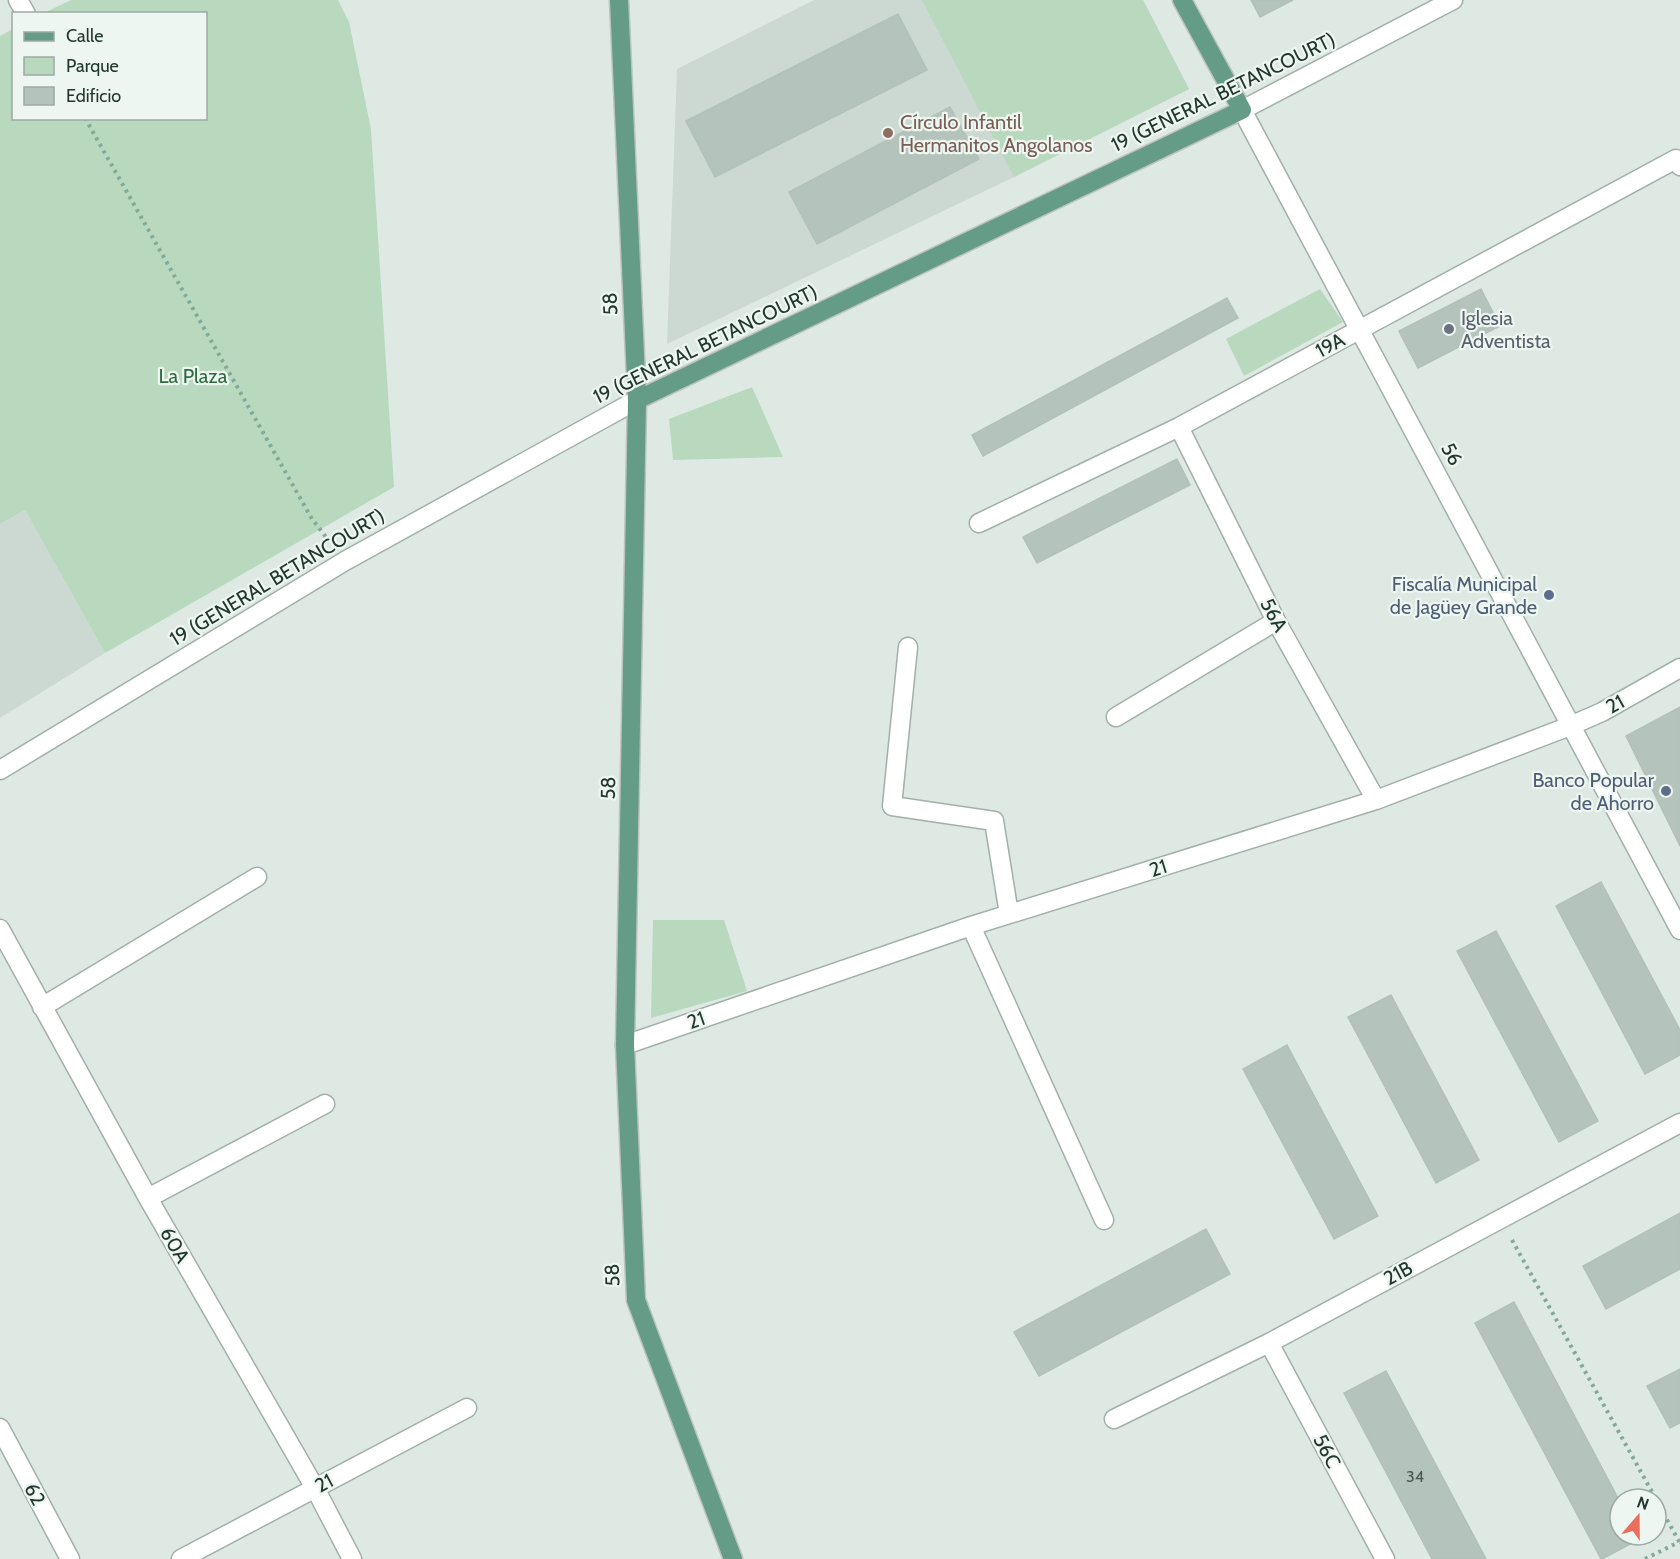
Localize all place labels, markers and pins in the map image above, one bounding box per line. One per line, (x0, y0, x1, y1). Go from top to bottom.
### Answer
place label: Círculo Infantil Hermanitos Angolanos (900, 110, 1093, 157)
marker: Círculo Infantil Hermanitos Angolanos (881, 126, 895, 140)
place label: Iglesia Adventista (1461, 306, 1551, 353)
marker: Iglesia Adventista (1442, 322, 1456, 336)
place label: Fiscalía Municipal de Jagüey Grande (1390, 572, 1537, 619)
marker: Fiscalía Municipal de Jagüey Grande (1542, 588, 1556, 602)
place label: Banco Popular de Ahorro (1532, 768, 1655, 815)
marker: Banco Popular de Ahorro (1659, 784, 1673, 798)

